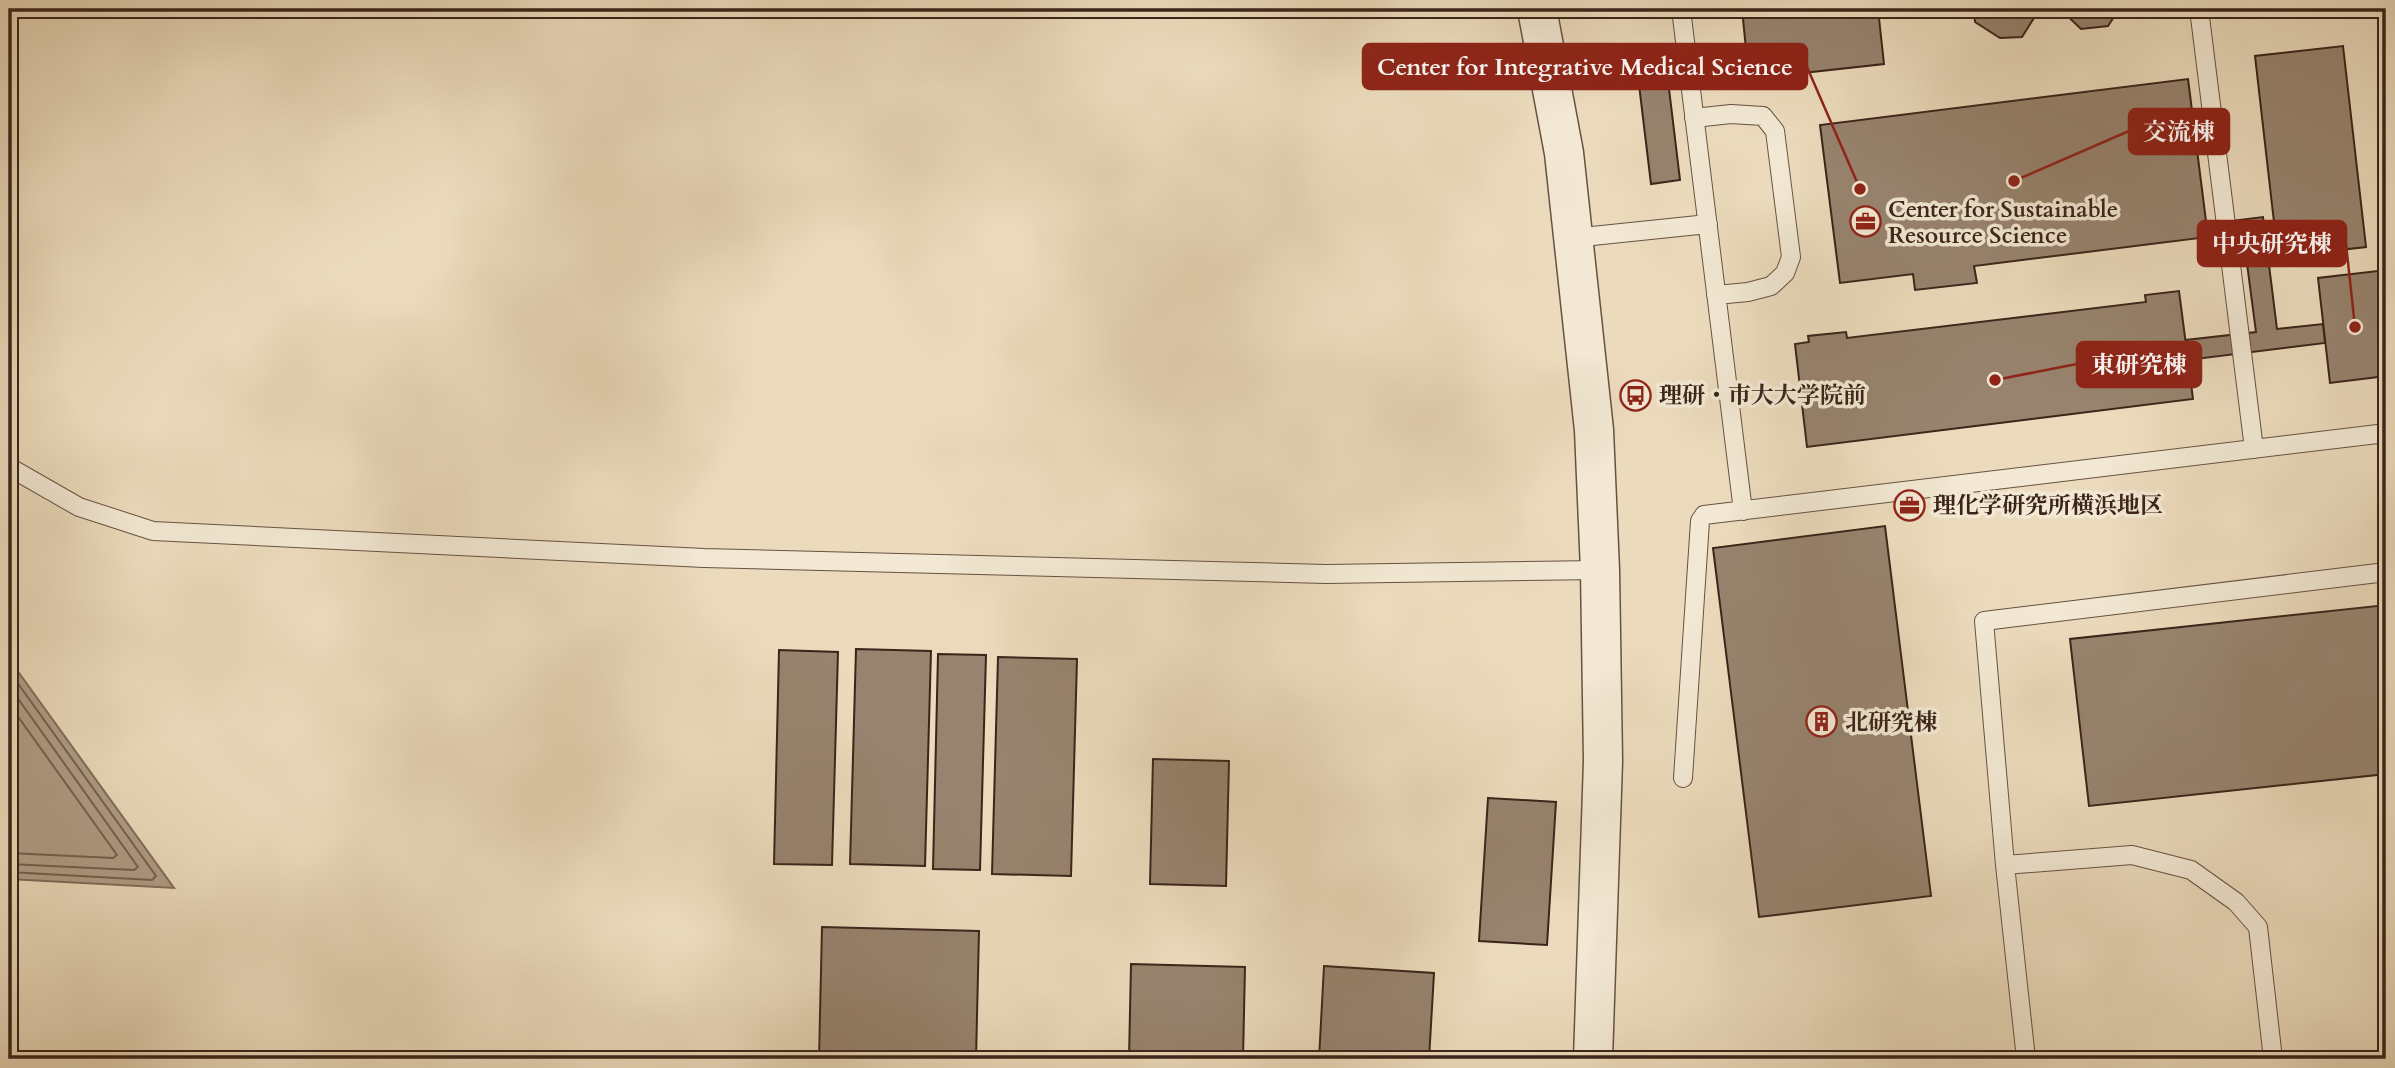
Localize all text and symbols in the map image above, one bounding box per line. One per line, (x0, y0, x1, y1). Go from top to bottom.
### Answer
callout: Center for Integrative Medical Science (1363, 44, 1807, 89)
text: Center for Integrative Medical Science (1377, 51, 1793, 84)
callout: 交流棟 (2129, 109, 2229, 154)
text: 交流棟 (2143, 116, 2215, 149)
place label: Center for Sustainable Resource Science (1888, 194, 2118, 251)
office icon: Center for Sustainable Resource Science (1848, 205, 1882, 239)
callout: 中央研究棟 (2198, 221, 2346, 266)
text: 中央研究棟 (2212, 228, 2332, 261)
callout: 東研究棟 (2077, 342, 2201, 387)
text: 東研究棟 (2091, 349, 2187, 382)
bus stop icon: 理研・市大大学院前 (1619, 378, 1653, 412)
place label: 理研・市大大学院前 (1659, 380, 1866, 411)
office icon: 理化学研究所横浜地区 (1893, 488, 1927, 522)
place label: 理化学研究所横浜地区 (1933, 490, 2163, 521)
building icon: 北研究棟 (1805, 705, 1839, 739)
place label: 北研究棟 (1845, 707, 1937, 738)

